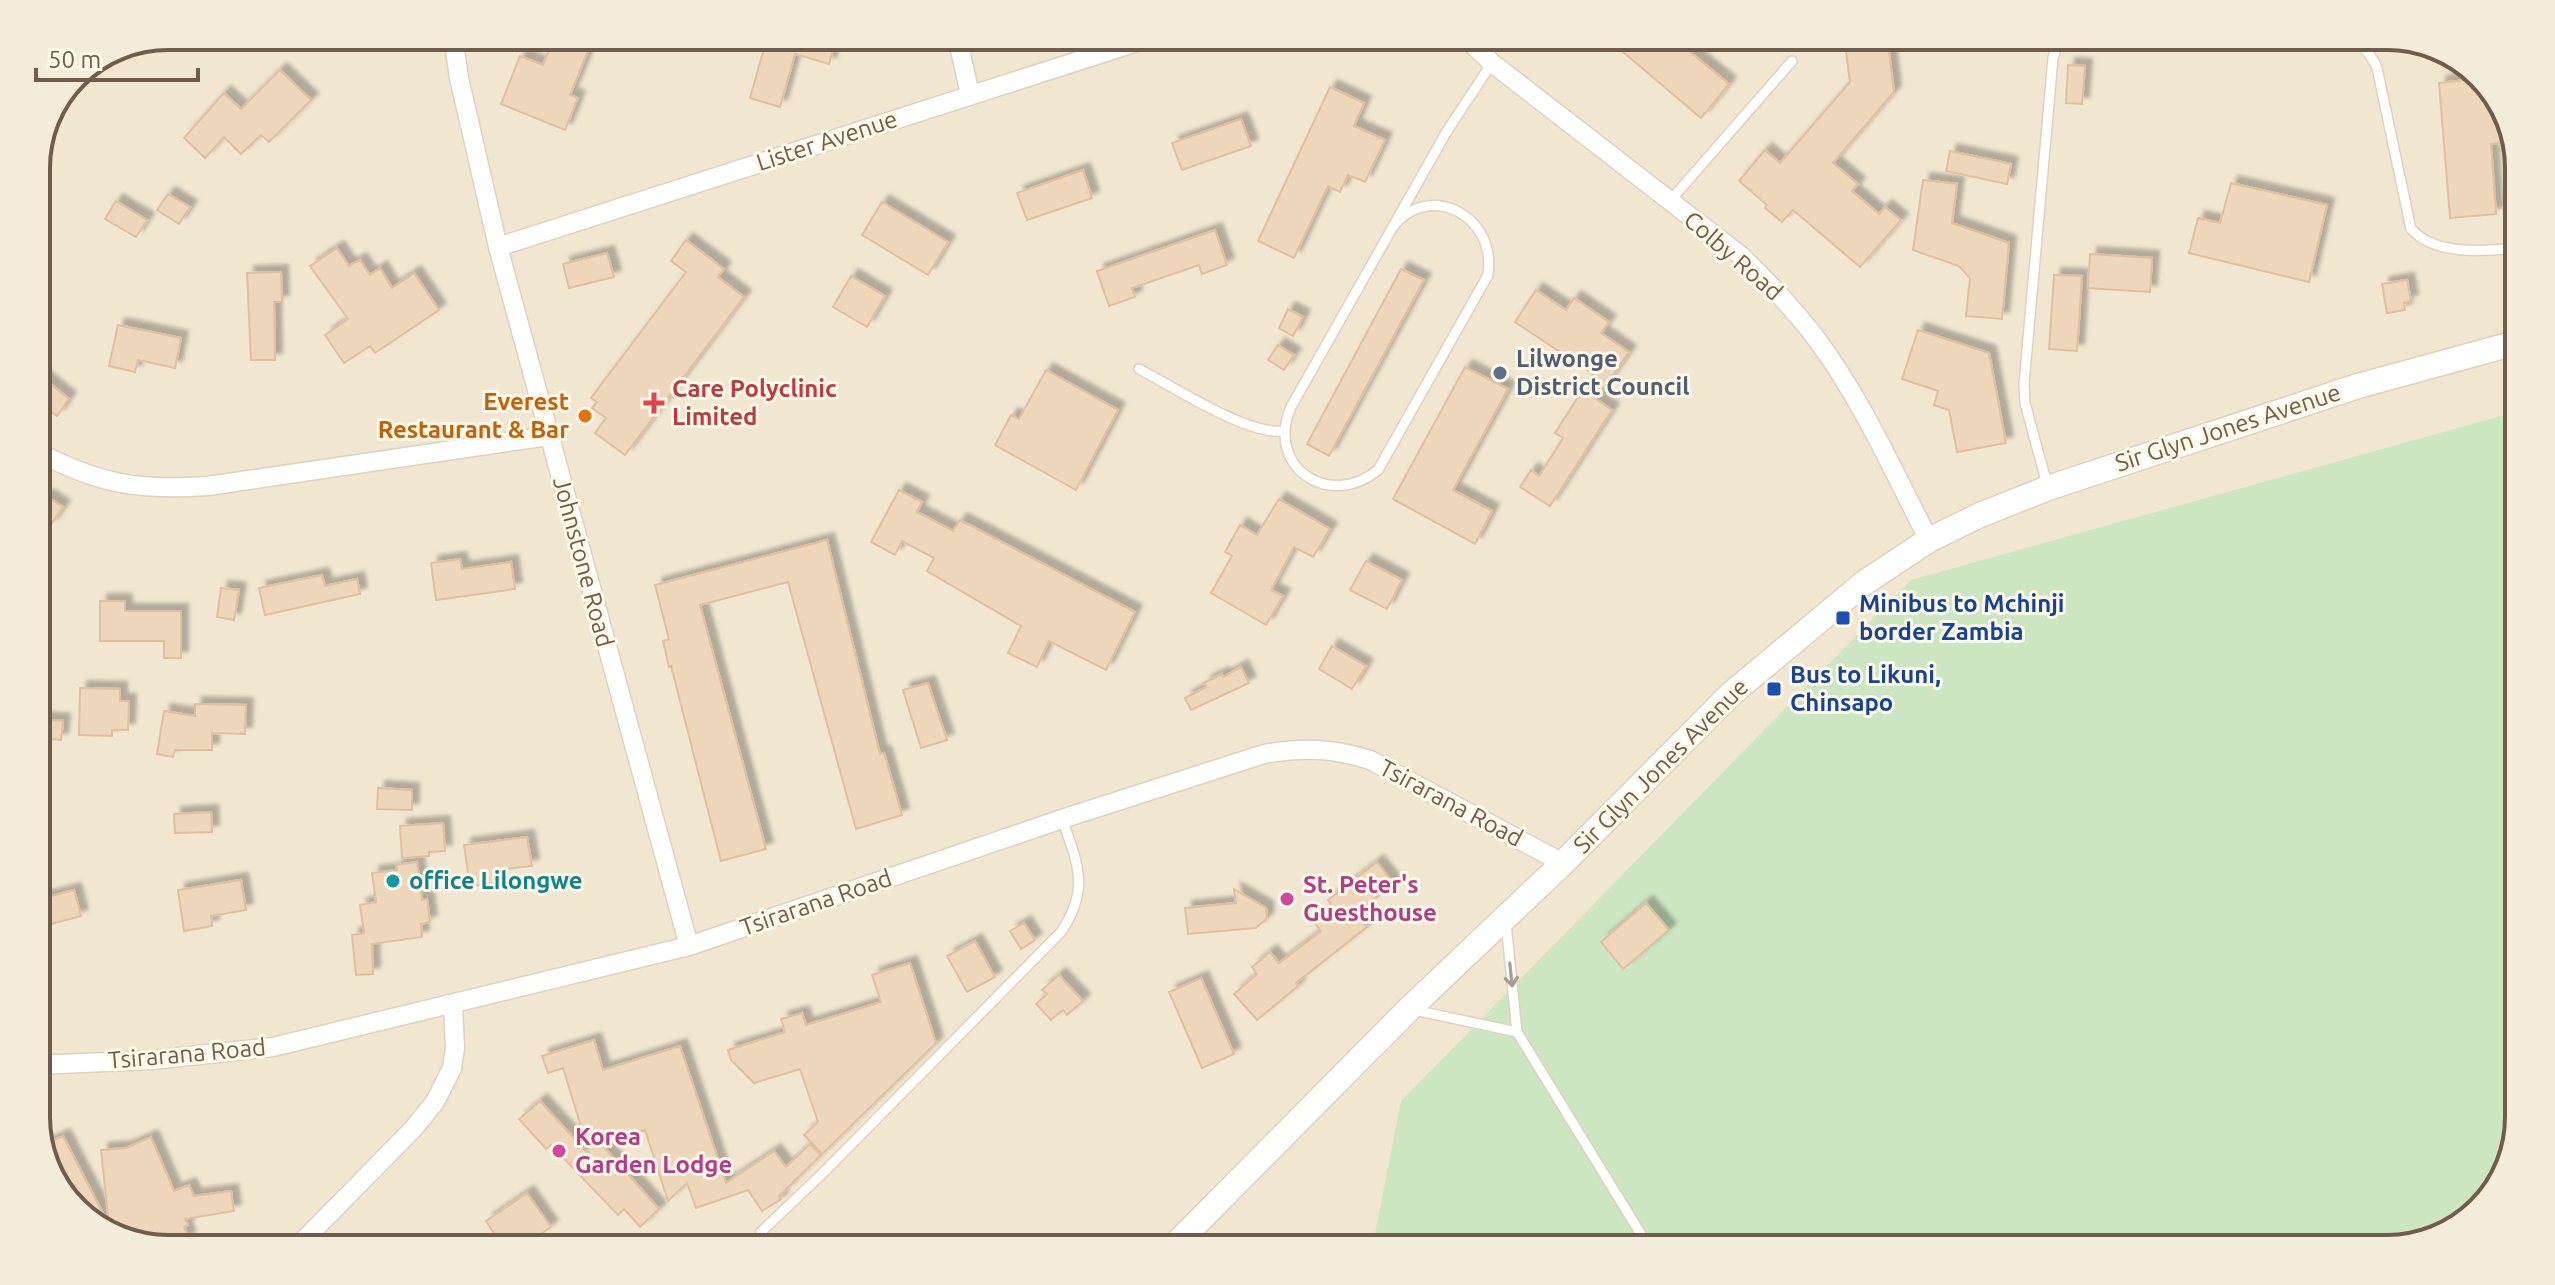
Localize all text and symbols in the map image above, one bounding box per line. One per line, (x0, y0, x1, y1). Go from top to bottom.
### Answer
scale bar (36, 32, 198, 82)
text: 50 m (48, 46, 101, 73)
street label: Lister Avenue (753, 105, 901, 176)
street label: Colby Road (1679, 206, 1788, 306)
place label: Lilwonge District Council (1516, 345, 1690, 400)
marker: Lilwonge District Council (1491, 364, 1509, 382)
place label: Care Polyclinic Limited (672, 375, 837, 430)
street label: Sir Glyn Jones Avenue (2112, 378, 2344, 477)
place label: Everest Restaurant & Bar (378, 388, 569, 443)
marker: Care Polyclinic Limited (643, 392, 665, 414)
marker: Everest Restaurant & Bar (576, 407, 594, 425)
street label: Johnstone Road (548, 474, 619, 650)
place label: Minibus to Mchinji border Zambia (1859, 590, 2065, 645)
marker: Minibus to Mchinji border Zambia (1834, 609, 1852, 627)
place label: Bus to Likuni, Chinsapo (1790, 661, 1941, 716)
street label: Sir Glyn Jones Avenue (1568, 673, 1753, 858)
marker: Bus to Likuni, Chinsapo (1765, 680, 1783, 698)
street label: Tsirarana Road (1375, 753, 1527, 852)
street label: Tsirarana Road (737, 864, 895, 941)
place label: office Lilongwe (409, 867, 583, 894)
place label: St. Peter's Guesthouse (1303, 871, 1437, 926)
marker: office Lilongwe (384, 872, 402, 890)
marker: St. Peter's Guesthouse (1278, 890, 1296, 908)
one-way arrow (1503, 961, 1518, 988)
street label: Tsirarana Road (107, 1033, 267, 1074)
place label: Korea Garden Lodge (575, 1123, 732, 1178)
marker: Korea Garden Lodge (550, 1142, 568, 1160)

